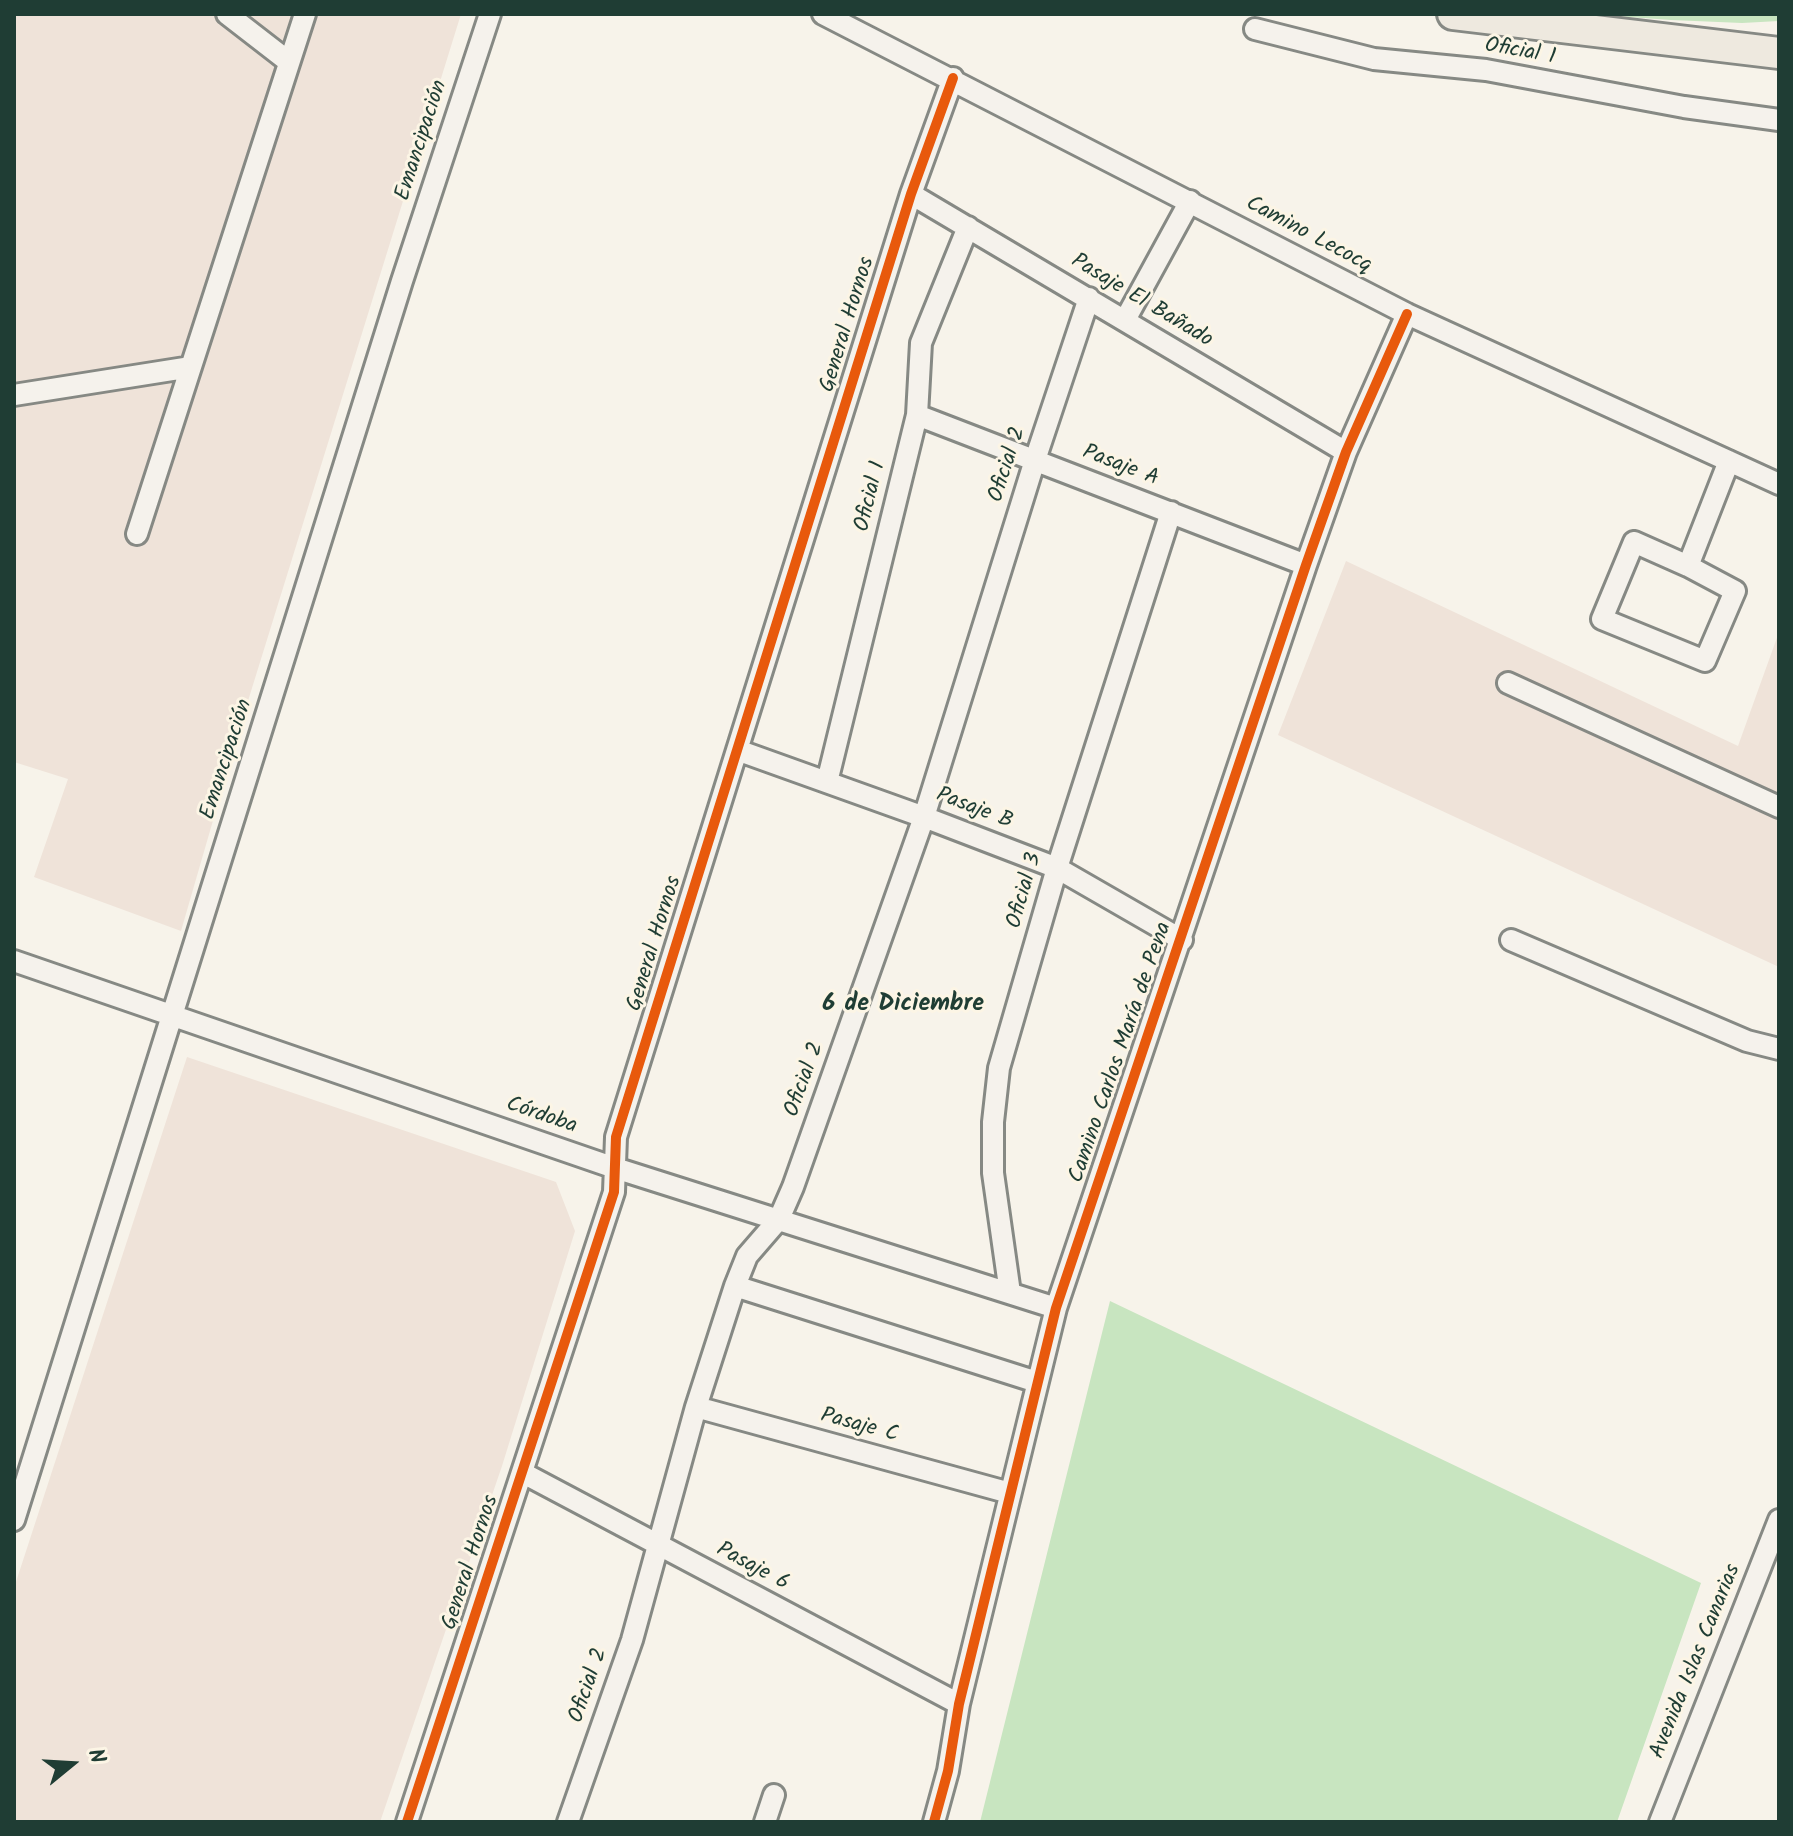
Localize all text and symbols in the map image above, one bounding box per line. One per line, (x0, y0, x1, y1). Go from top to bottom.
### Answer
street label: Oficial 1 (1482, 34, 1558, 72)
street label: Emancipación (391, 77, 455, 205)
street label: Camino Lecocq (1241, 192, 1375, 280)
street label: Pasaje El Bañado (1065, 249, 1217, 355)
street label: General Hornos (816, 254, 882, 396)
street label: Oficial 2 (984, 424, 1034, 506)
street label: Pasaje A (1078, 440, 1162, 494)
street label: Oficial 1 (851, 459, 893, 535)
street label: Emancipación (196, 696, 260, 824)
street label: Pasaje B (932, 783, 1016, 837)
street label: Oficial 3 (1003, 850, 1049, 932)
street label: General Hornos (623, 873, 689, 1015)
street label: Camino Carlos María de Pena (1065, 919, 1179, 1187)
district label: 6 de Diciembre (822, 992, 984, 1020)
street label: Oficial 2 (780, 1039, 832, 1121)
street label: Córdoba (502, 1093, 580, 1141)
street label: Pasaje C (817, 1404, 901, 1450)
street label: General Hornos (438, 1492, 506, 1634)
street label: Pasaje 6 (711, 1538, 793, 1598)
street label: Avenida Islas Canarias (1646, 1561, 1748, 1763)
street label: Oficial 2 (565, 1645, 615, 1727)
north arrow (32, 1724, 112, 1804)
text: N (77, 1744, 114, 1768)

